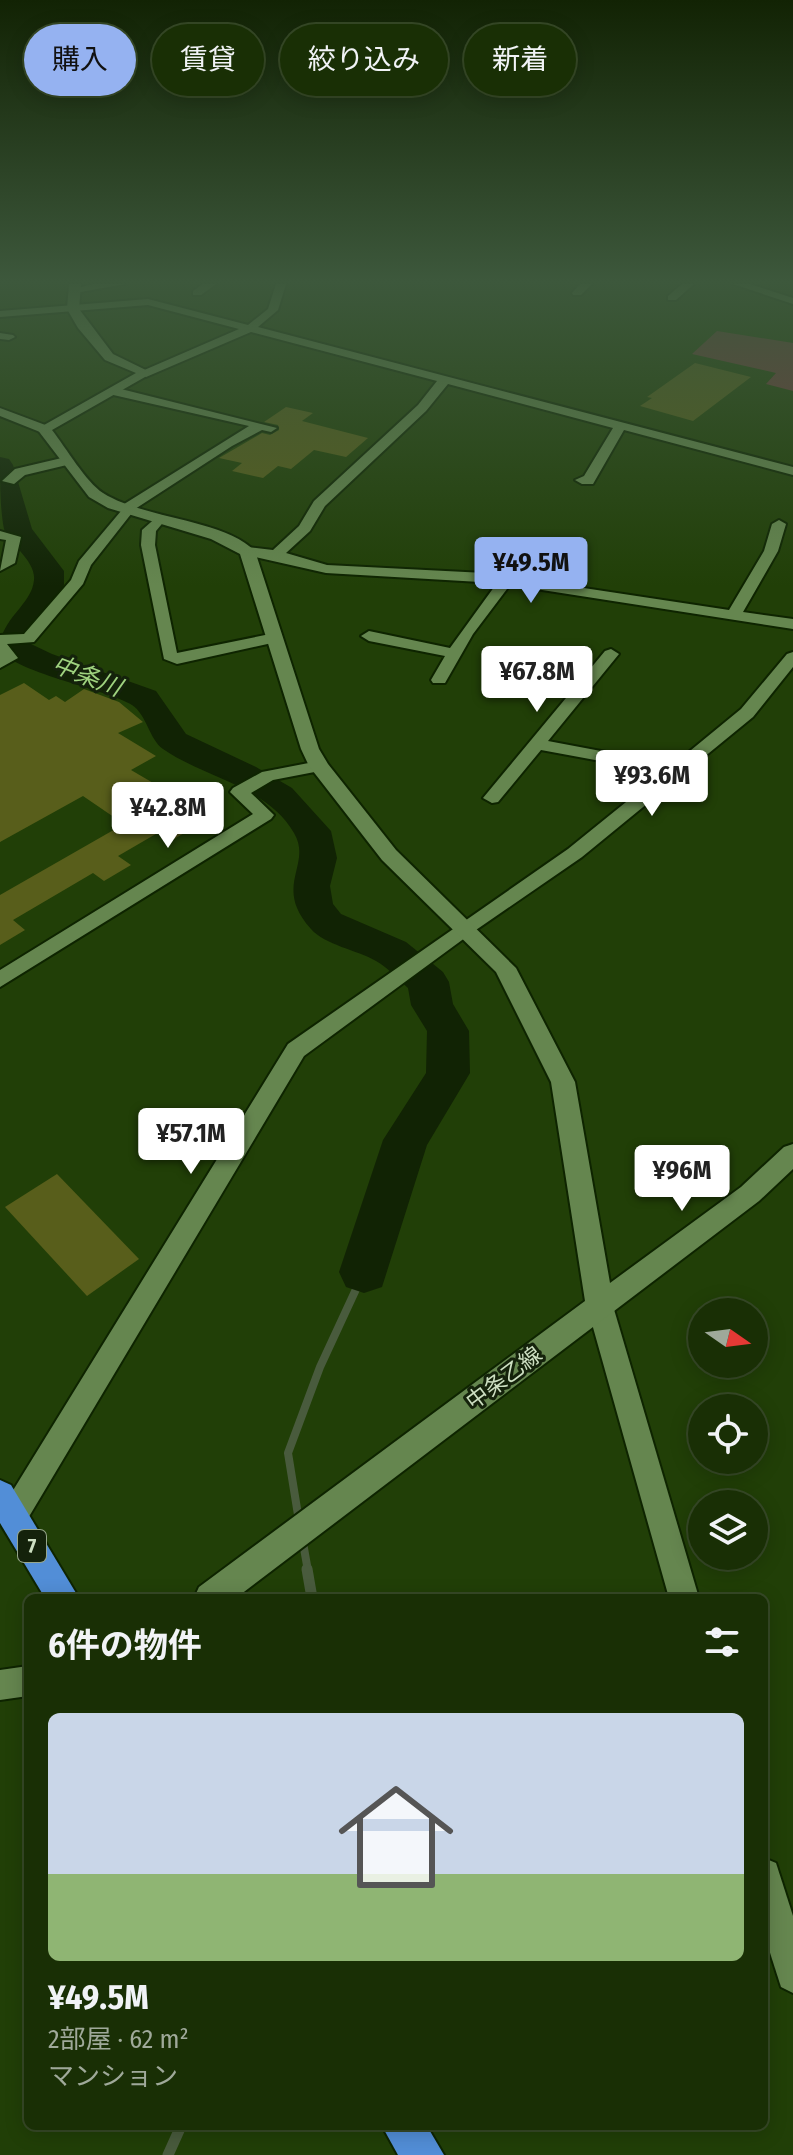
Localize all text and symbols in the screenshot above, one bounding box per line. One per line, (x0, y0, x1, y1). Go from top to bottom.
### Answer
chip: 購入 (24, 24, 136, 96)
chip: 賃貸 (152, 24, 264, 96)
chip: 絞り込み (280, 24, 448, 96)
chip: 新着 (464, 24, 576, 96)
pin: ¥49.5M (466, 537, 596, 605)
text: ¥49.5M (493, 547, 569, 578)
pin: ¥67.8M (472, 646, 602, 714)
water label: 中条川 (48, 650, 128, 703)
text: ¥67.8M (499, 656, 575, 687)
pin: ¥93.6M (587, 750, 717, 818)
text: ¥93.6M (614, 760, 690, 791)
pin: ¥42.8M (103, 782, 233, 850)
text: ¥42.8M (130, 792, 206, 823)
pin: ¥57.1M (126, 1108, 256, 1176)
text: ¥57.1M (156, 1118, 226, 1149)
pin: ¥96M (635, 1145, 729, 1213)
text: ¥96M (653, 1155, 711, 1186)
north arrow (688, 1298, 768, 1378)
map controls (688, 1298, 768, 1570)
street label: 中条乙線 (461, 1341, 547, 1415)
button: locate (688, 1394, 768, 1474)
button: layers (688, 1490, 768, 1570)
road number: 7 (18, 1530, 46, 1562)
icon: filters (700, 1620, 744, 1664)
text: 6件の物件 (48, 1625, 202, 1666)
icon: home (324, 1765, 468, 1909)
text: ¥49.5M (48, 1977, 149, 2018)
text: 2部屋 · 62 m² (48, 2024, 189, 2055)
text: マンション (48, 2061, 178, 2092)

